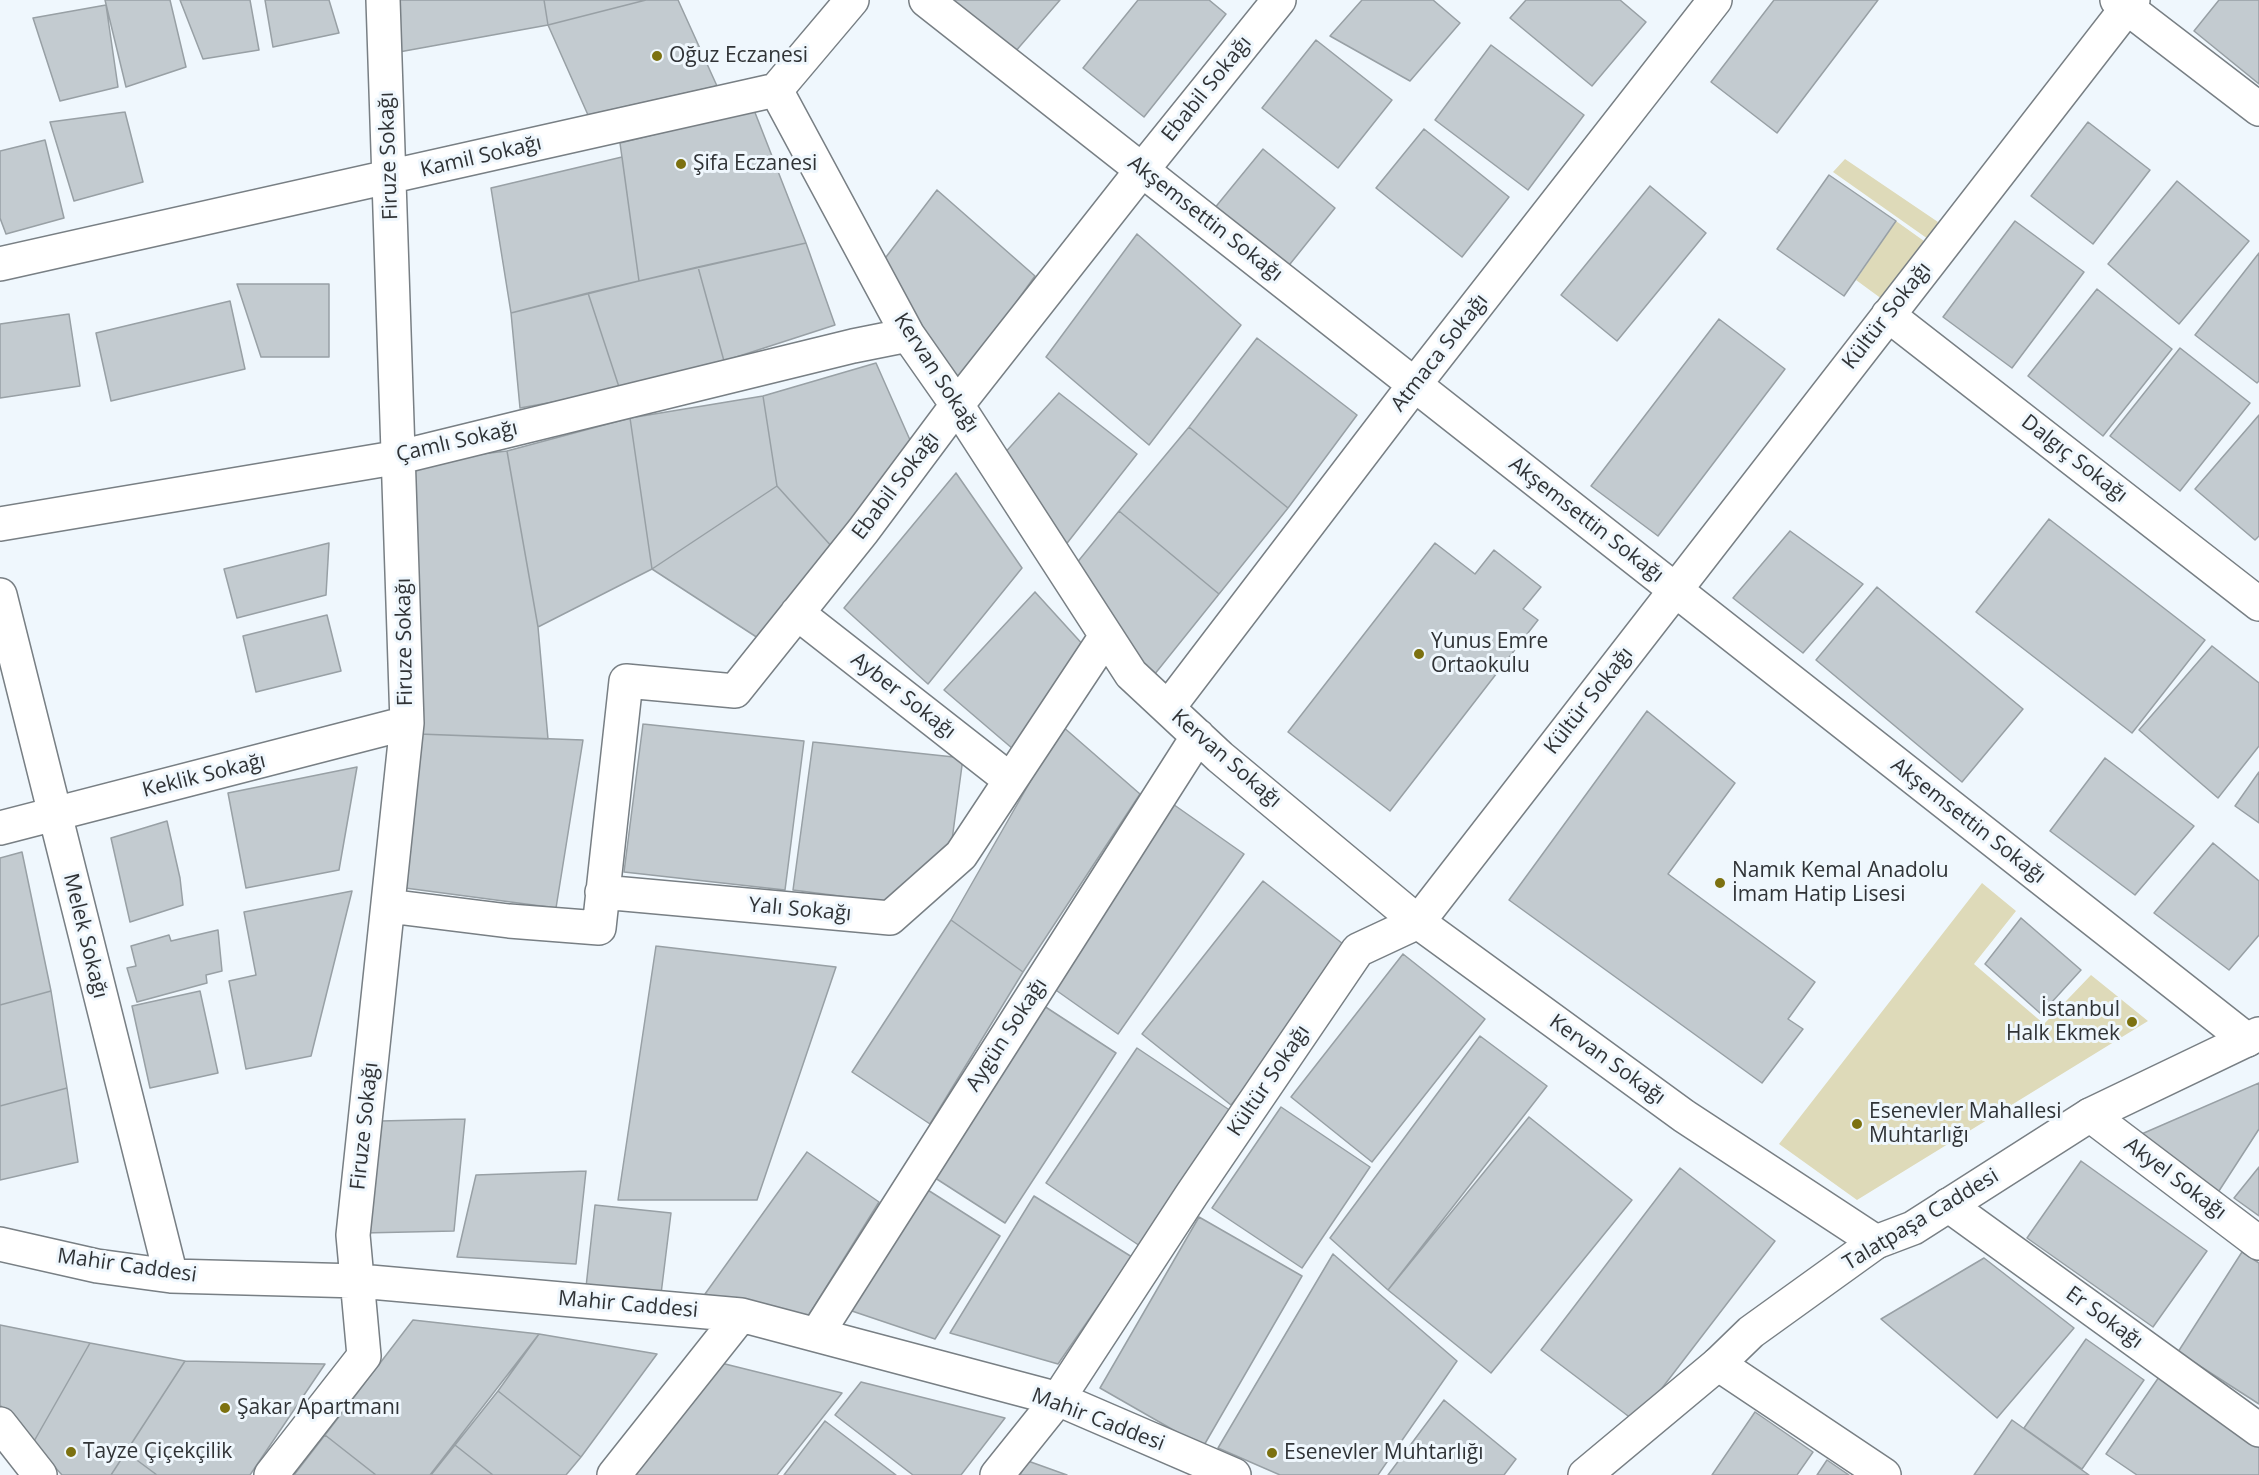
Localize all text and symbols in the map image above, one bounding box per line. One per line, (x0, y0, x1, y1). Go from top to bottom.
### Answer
street label: Ebabil Sokağı (1157, 31, 1257, 147)
place label: Oğuz Eczanesi (669, 43, 808, 69)
marker: Oğuz Eczanesi (650, 49, 664, 63)
street label: Firuze Sokağı (374, 91, 404, 221)
street label: Kamil Sokağı (418, 131, 544, 183)
place label: Şifa Eczanesi (693, 151, 817, 177)
street label: Akşemsettin Sokağı (1123, 151, 1287, 287)
marker: Şifa Eczanesi (674, 157, 688, 171)
street label: Kültür Sokağı (1837, 257, 1937, 375)
street label: Atmaca Sokağı (1386, 289, 1494, 417)
street label: Kervan Sokağı (888, 309, 984, 437)
street label: Dalgıç Sokağı (2016, 410, 2132, 508)
street label: Çamlı Sokağı (394, 416, 520, 468)
street label: Ebabil Sokağı (847, 427, 945, 545)
street label: Akşemsettin Sokağı (1504, 452, 1668, 588)
street label: Firuze Sokağı (391, 578, 419, 706)
place label: Yunus Emre Ortaokulu (1431, 629, 1548, 679)
street label: Kültür Sokağı (1539, 642, 1639, 760)
street label: Ayber Sokağı (846, 647, 960, 745)
marker: Yunus Emre Ortaokulu (1412, 647, 1426, 661)
street label: Kervan Sokağı (1166, 704, 1286, 814)
street label: Keklik Sokağı (140, 748, 268, 804)
street label: Akşemsettin Sokağı (1886, 753, 2050, 889)
place label: Namık Kemal Anadolu İmam Hatip Lisesi (1732, 858, 1949, 908)
street label: Melek Sokağı (57, 871, 113, 1001)
marker: Namık Kemal Anadolu İmam Hatip Lisesi (1713, 876, 1727, 890)
street label: Yalı Sokağı (748, 893, 852, 927)
street label: Aygün Sokağı (961, 974, 1053, 1096)
place label: İstanbul Halk Ekmek (2006, 997, 2120, 1047)
street label: Kervan Sokağı (1544, 1009, 1670, 1111)
marker: İstanbul Halk Ekmek (2125, 1015, 2139, 1029)
street label: Kültür Sokağı (1222, 1020, 1316, 1142)
street label: Firuze Sokağı (346, 1061, 384, 1191)
place label: Esenevler Mahallesi Muhtarlığı (1869, 1099, 2062, 1149)
marker: Esenevler Mahallesi Muhtarlığı (1850, 1117, 1864, 1131)
street label: Akyel Sokağı (2119, 1133, 2231, 1225)
street label: Talatpaşa Caddesi (1839, 1164, 2003, 1276)
street label: Mahir Caddesi (56, 1244, 198, 1288)
street label: Er Sokağı (2060, 1282, 2148, 1354)
street label: Mahir Caddesi (557, 1286, 699, 1324)
street label: Mahir Caddesi (1028, 1383, 1168, 1457)
place label: Şakar Apartmanı (237, 1395, 400, 1421)
marker: Şakar Apartmanı (218, 1401, 232, 1415)
place label: Tayze Çiçekçilik (83, 1439, 232, 1465)
place label: Esenevler Muhtarlığı (1284, 1440, 1483, 1466)
marker: Tayze Çiçekçilik (64, 1445, 78, 1459)
marker: Esenevler Muhtarlığı (1265, 1446, 1279, 1460)

